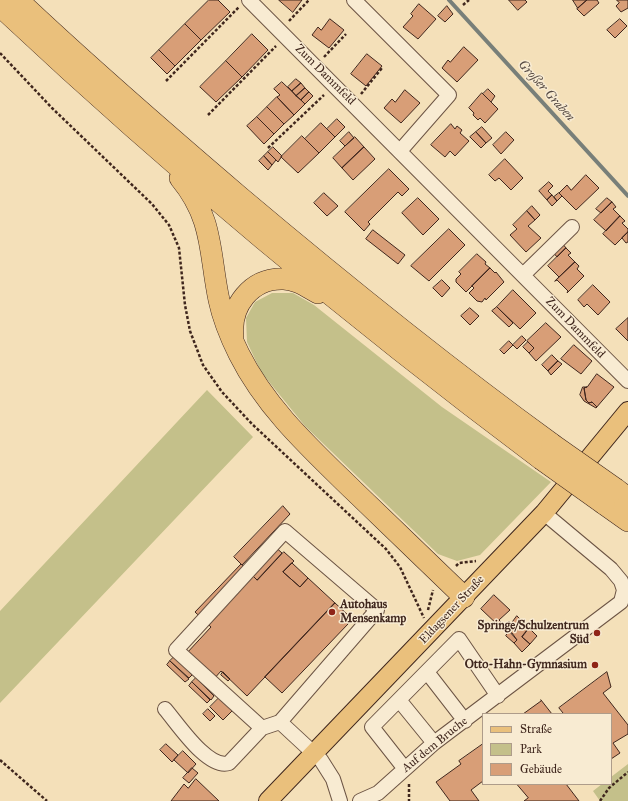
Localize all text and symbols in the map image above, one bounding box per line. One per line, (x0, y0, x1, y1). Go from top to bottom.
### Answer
street label: Zum Dammfeld (292, 42, 358, 108)
water label: Großer Graben (514, 57, 578, 125)
street label: Zum Dammfeld (542, 294, 608, 362)
street label: Eldagsener Straße (417, 573, 487, 647)
place label: Autohaus Mensenkamp (340, 598, 406, 626)
marker: Autohaus Mensenkamp (327, 607, 337, 617)
place label: Springe/Schulzentrum Süd (478, 619, 589, 647)
marker: Springe/Schulzentrum Süd (592, 628, 602, 638)
place label: Otto-Hahn-Gymnasium (465, 658, 587, 672)
marker: Otto-Hahn-Gymnasium (590, 660, 600, 670)
legend (482, 713, 612, 785)
street label: Auf dem Bruche (399, 714, 471, 776)
text: Straße (520, 722, 552, 736)
text: Park (520, 742, 542, 756)
text: Gebäude (520, 762, 562, 776)

